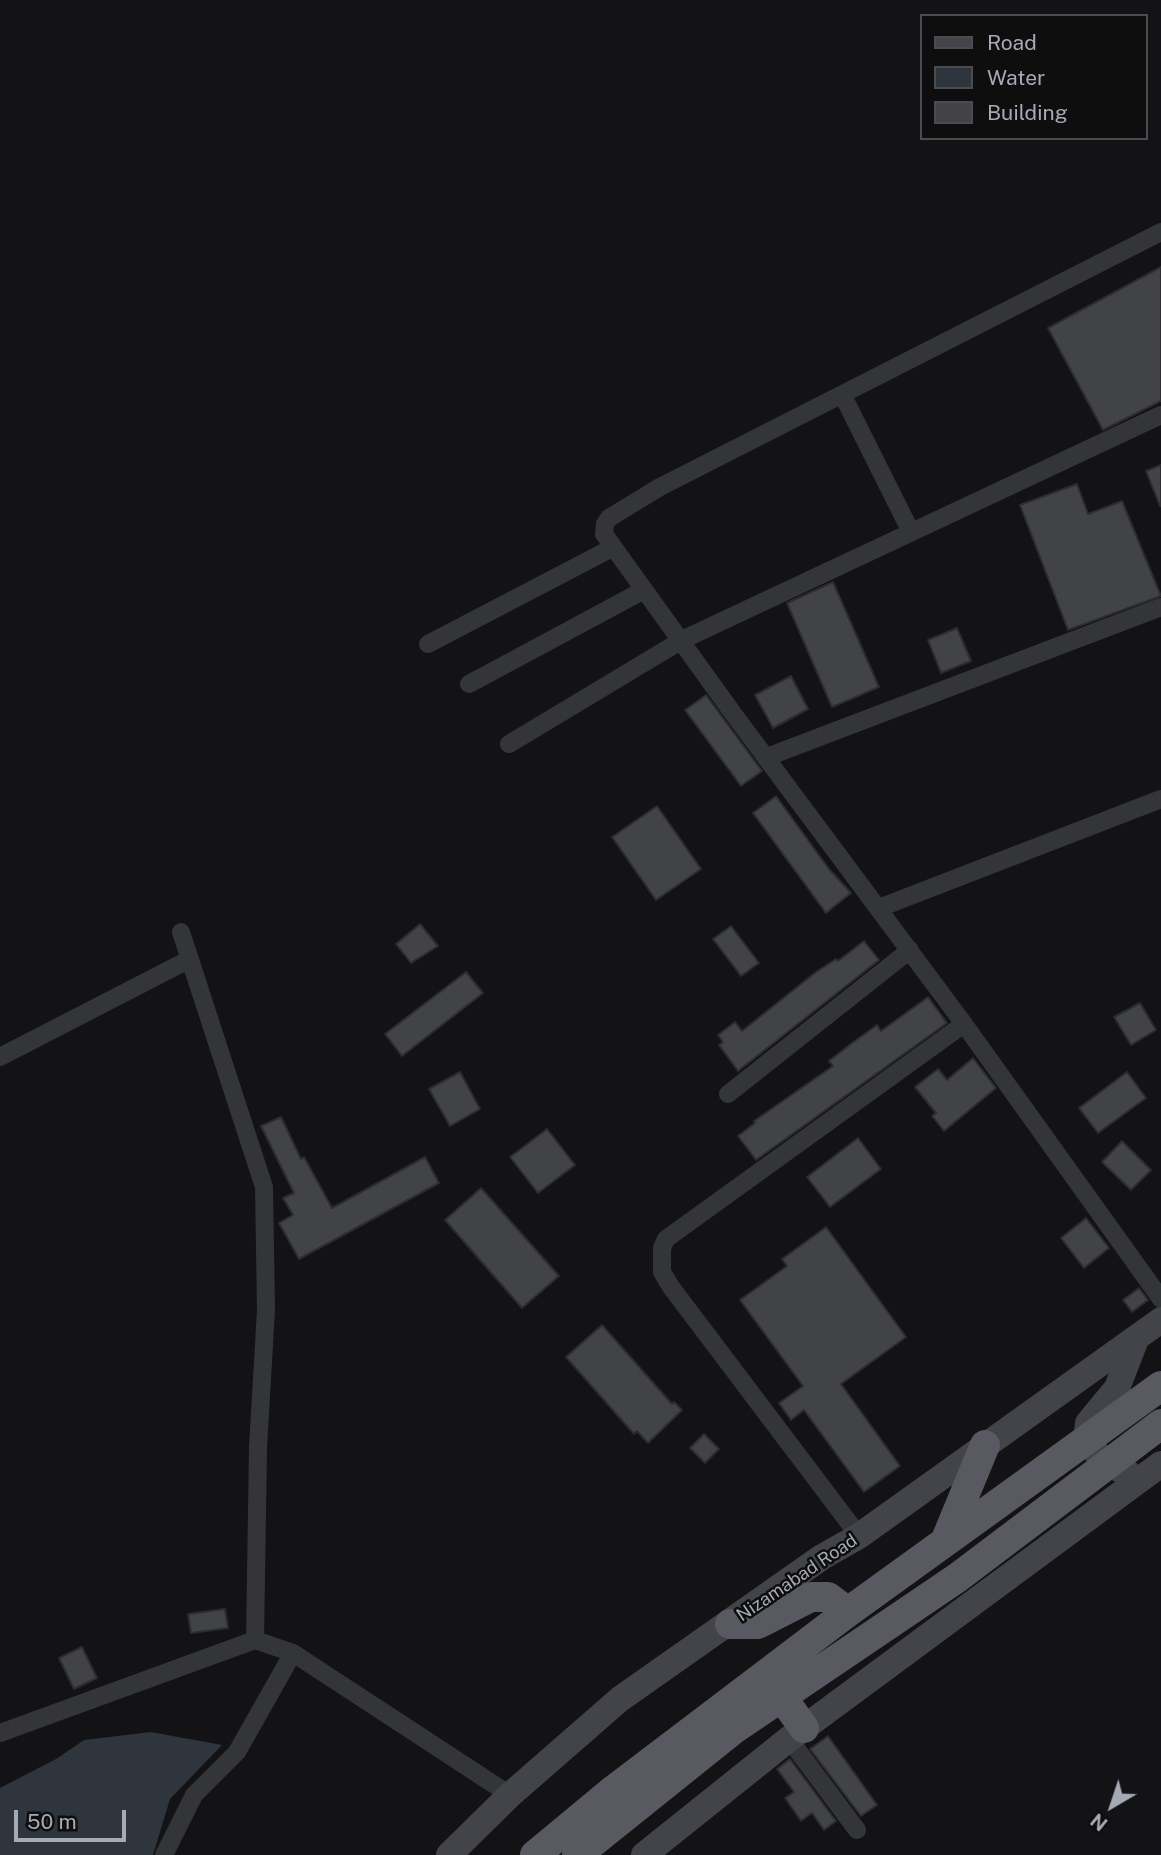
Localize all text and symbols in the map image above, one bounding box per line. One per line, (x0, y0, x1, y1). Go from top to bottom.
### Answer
legend (920, 14, 1147, 140)
text: Road (987, 30, 1037, 55)
text: Water (987, 65, 1045, 90)
text: Building (987, 100, 1068, 125)
street label: Nizamabad Road (733, 1530, 861, 1626)
north arrow (1077, 1771, 1147, 1841)
scale bar (18, 1796, 130, 1840)
text: 50 m (27, 1809, 77, 1834)
text: N (1086, 1809, 1111, 1836)

